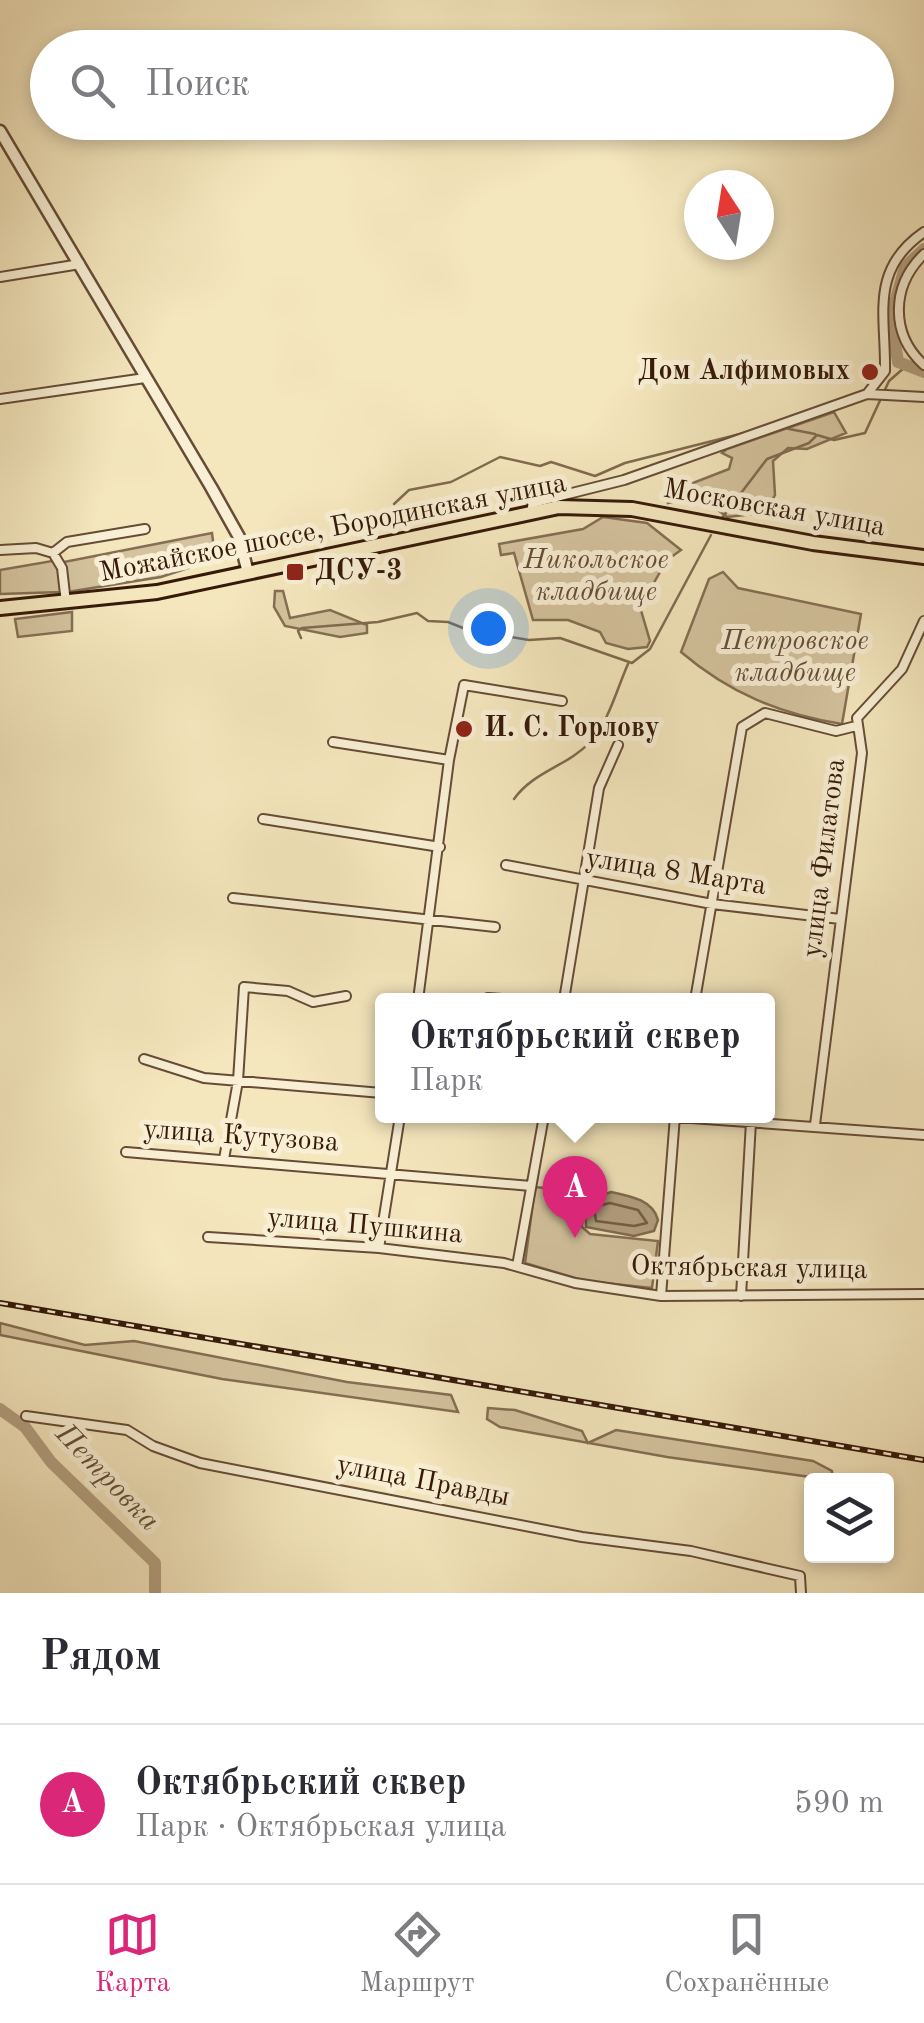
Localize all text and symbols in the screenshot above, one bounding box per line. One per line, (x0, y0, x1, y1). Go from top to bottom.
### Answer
search box (30, 30, 894, 140)
icon: search (65, 58, 120, 113)
text: Поиск (145, 66, 250, 104)
north arrow (684, 170, 774, 260)
place label: Дом Алфимовых (638, 358, 850, 386)
marker: Дом Алфимовых (859, 361, 881, 383)
street label: Можайское шоссе, Бородинская улица (97, 470, 569, 588)
street label: Московская улица (661, 476, 887, 542)
park label: Никольское кладбище (522, 547, 669, 607)
place label: ДСУ-3 (315, 557, 402, 586)
marker: ДСУ-3 (284, 561, 306, 583)
your location (463, 603, 514, 654)
park label: Петровское кладбище (720, 628, 869, 688)
place label: И. С. Горлову (484, 714, 660, 743)
marker: И. С. Горлову (453, 718, 475, 740)
street label: улица Филатова (799, 757, 851, 959)
street label: улица 8 Марта (584, 845, 768, 901)
popup (375, 993, 775, 1123)
text: Октябрьский сквер (409, 1019, 741, 1057)
text: Парк (409, 1066, 483, 1098)
street label: улица Кутузова (142, 1116, 340, 1158)
pin: A (542, 1156, 608, 1238)
street label: улица Пушкина (266, 1205, 464, 1250)
street label: Октябрьская улица (630, 1253, 868, 1285)
water label: Петровка (48, 1418, 165, 1537)
street label: улица Правды (334, 1452, 512, 1512)
map controls (804, 1473, 894, 1563)
button: layers (804, 1473, 894, 1563)
text: Рядом (40, 1637, 162, 1679)
text: Октябрьский сквер (135, 1765, 466, 1803)
text: A (60, 1788, 85, 1820)
text: 590 m (794, 1788, 884, 1820)
text: Парк · Октябрьская улица (135, 1812, 506, 1844)
tab: Карта (95, 1907, 170, 2002)
tab: Маршрут (360, 1907, 475, 2002)
tab: Сохранённые (664, 1907, 829, 2002)

